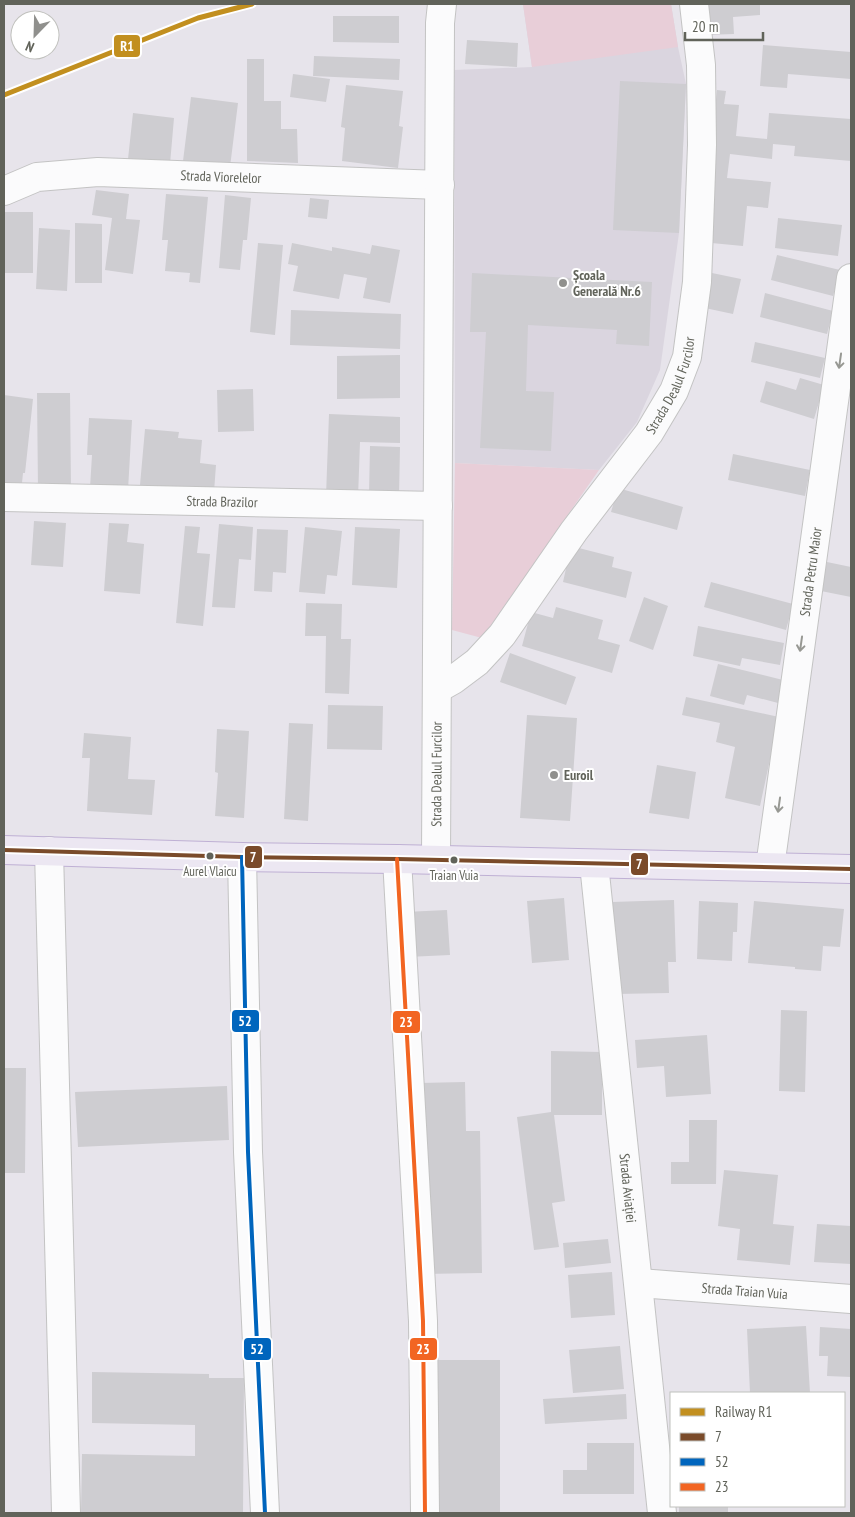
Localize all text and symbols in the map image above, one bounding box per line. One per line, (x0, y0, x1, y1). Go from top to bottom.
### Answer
north arrow (10, 10, 60, 60)
scale bar (685, 10, 762, 42)
text: 20 m (692, 17, 718, 36)
line badge: R1 (113, 34, 141, 58)
text: N (23, 37, 37, 57)
text: R1 (120, 37, 134, 55)
street label: Strada Viorelelor (180, 166, 262, 187)
place label: Școala Generală Nr.6 (573, 266, 641, 300)
marker: Școala Generală Nr.6 (557, 277, 569, 289)
street label: Strada Dealul Furcilor (641, 336, 699, 437)
one-way arrow (835, 353, 845, 369)
street label: Strada Brazilor (186, 492, 258, 511)
street label: Strada Petru Maior (796, 526, 826, 618)
one-way arrow (796, 635, 806, 651)
street label: Strada Dealul Furcilor (427, 721, 446, 827)
place label: Euroil (564, 766, 594, 784)
marker: Euroil (548, 769, 560, 781)
one-way arrow (774, 796, 784, 812)
line badge: 7 (244, 845, 263, 869)
text: 7 (250, 848, 257, 866)
marker: Aurel Vlaicu (205, 851, 215, 861)
line badge: 7 (630, 852, 649, 876)
marker: Traian Vuia (449, 855, 459, 865)
text: 7 (636, 855, 643, 873)
place label: Aurel Vlaicu (183, 863, 237, 880)
place label: Traian Vuia (430, 867, 478, 884)
line badge: 52 (231, 1009, 260, 1033)
line badge: 23 (392, 1010, 421, 1034)
text: 52 (238, 1012, 252, 1030)
text: 23 (399, 1013, 413, 1031)
street label: Strada Aviației (615, 1153, 641, 1224)
street label: Strada Traian Vuia (701, 1279, 788, 1303)
line badge: 52 (243, 1337, 272, 1361)
line badge: 23 (409, 1337, 438, 1361)
text: 52 (250, 1340, 264, 1358)
text: 23 (416, 1340, 430, 1358)
legend (670, 1392, 845, 1507)
text: Railway R1 (715, 1402, 772, 1421)
text: 7 (715, 1427, 722, 1446)
text: 52 (715, 1452, 729, 1471)
text: 23 (715, 1477, 729, 1496)

